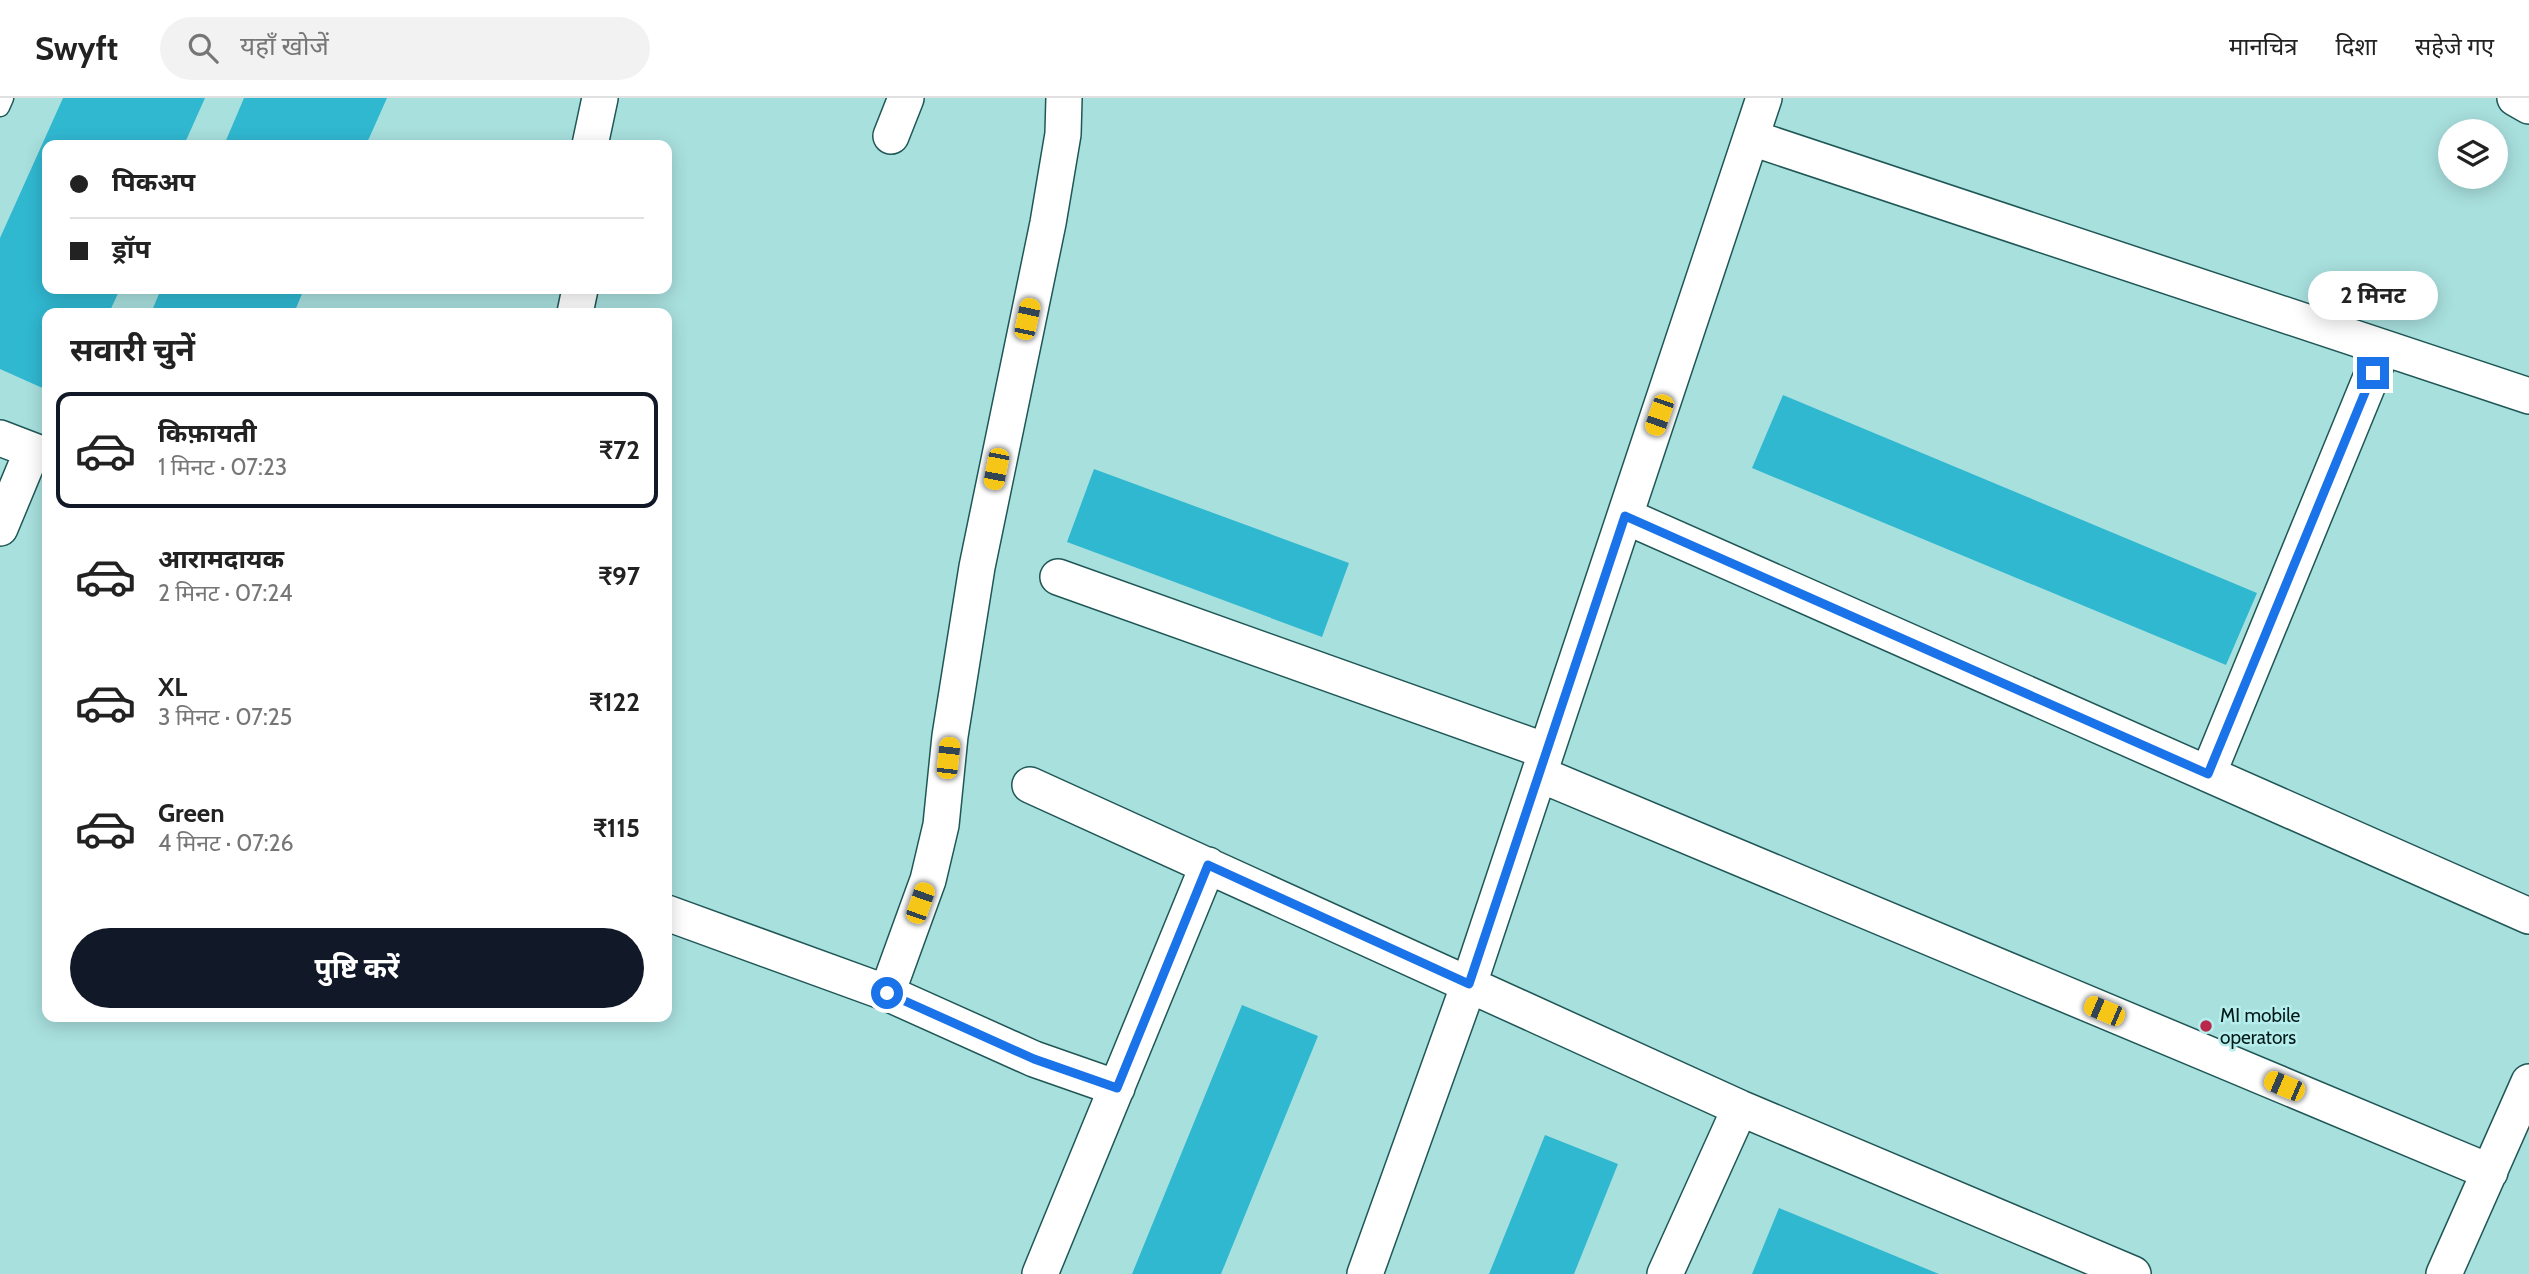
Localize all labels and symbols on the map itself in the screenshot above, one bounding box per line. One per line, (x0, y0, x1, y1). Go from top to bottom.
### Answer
callout: 2 मिनट (2308, 272, 2438, 320)
car (1013, 296, 1042, 342)
route end (2357, 357, 2389, 389)
car (1643, 392, 1676, 438)
car (982, 446, 1011, 492)
car (936, 736, 961, 780)
car (904, 880, 937, 926)
route start (871, 977, 903, 1009)
car (2081, 993, 2128, 1029)
place label: MI mobile operators (2220, 1004, 2301, 1049)
marker: MI mobile operators (2198, 1018, 2214, 1034)
car (2261, 1068, 2308, 1104)

